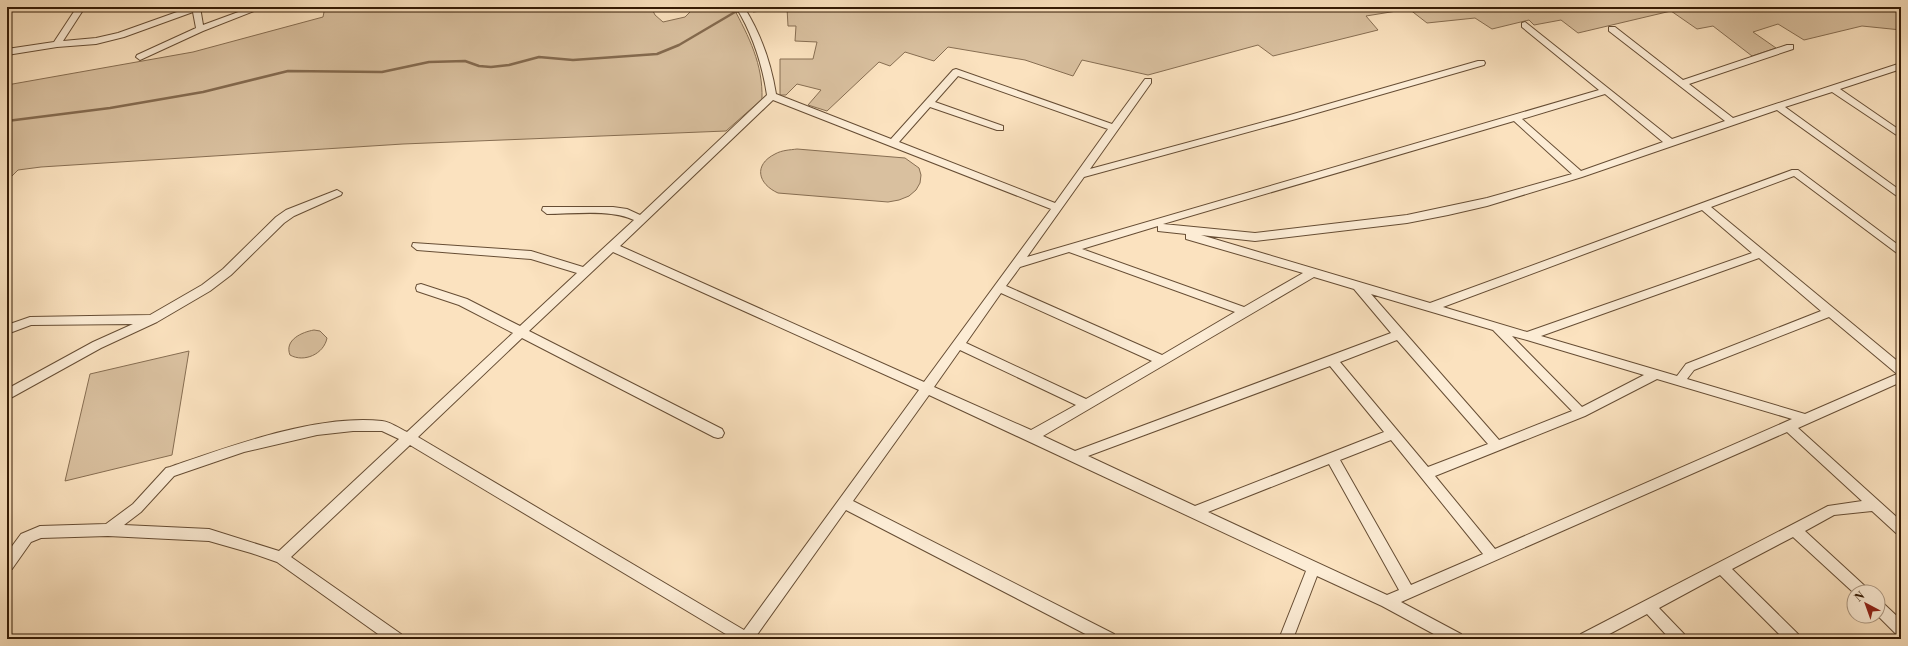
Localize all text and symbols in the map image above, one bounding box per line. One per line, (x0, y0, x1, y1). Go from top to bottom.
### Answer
north arrow (1846, 584, 1886, 624)
text: N (1852, 589, 1868, 605)

